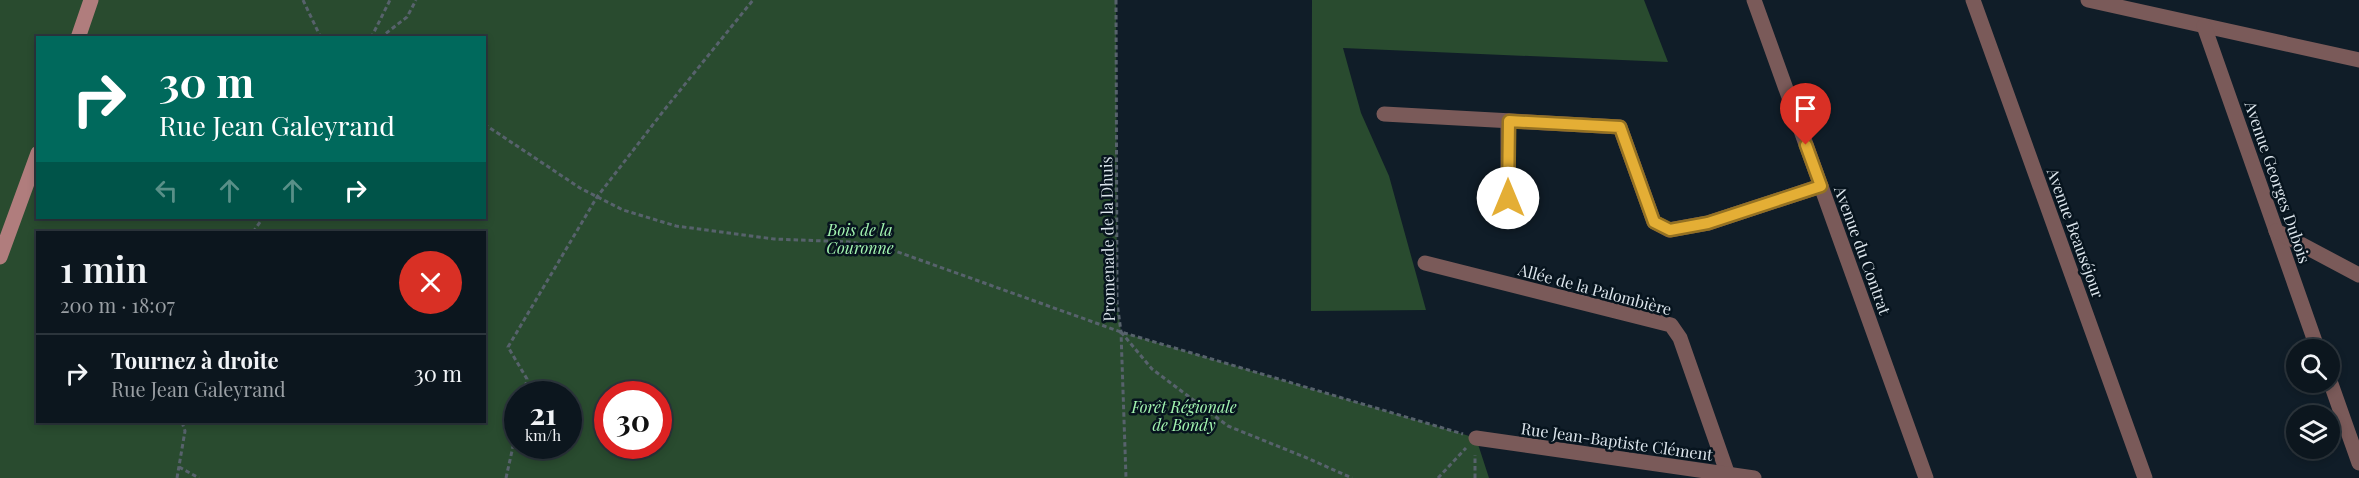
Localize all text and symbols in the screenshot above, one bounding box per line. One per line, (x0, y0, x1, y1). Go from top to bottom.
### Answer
text: 30 m (159, 53, 254, 109)
icon: right (60, 60, 138, 138)
pin (1780, 83, 1831, 145)
icon: arrive (1789, 92, 1822, 125)
street label: Avenue Georges Dubois (2240, 97, 2316, 266)
text: Rue Jean Galeyrand (159, 107, 395, 143)
street label: Promenade de la Dhuis (1095, 156, 1119, 322)
street label: Avenue Beauséjour (2042, 164, 2109, 301)
position arrow (1476, 166, 1540, 230)
icon: left (150, 174, 183, 207)
icon: ahead (213, 174, 246, 207)
icon: ahead (276, 174, 309, 207)
icon: right (339, 174, 372, 207)
street label: Avenue du Contrat (1830, 182, 1896, 317)
park label: Bois de la Couronne (826, 219, 894, 258)
text: 1 min (60, 244, 148, 292)
button: close (399, 251, 462, 314)
street label: Allée de la Palombière (1515, 258, 1674, 320)
text: 200 m · 18:07 (60, 291, 175, 318)
map controls (2286, 339, 2340, 459)
button: search (2286, 339, 2340, 393)
text: Tournez à droite (111, 345, 279, 375)
icon: right (60, 357, 93, 390)
text: 30 m (414, 358, 462, 388)
text: Rue Jean Galeyrand (111, 375, 286, 402)
speed limit sign: 30 (594, 381, 672, 459)
text: 21 (529, 393, 557, 433)
park label: Forêt Régionale de Bondy (1130, 396, 1237, 435)
button: layers (2286, 405, 2340, 459)
street label: Rue Jean-Baptiste Clément (1520, 417, 1715, 465)
text: km/h (525, 425, 561, 445)

